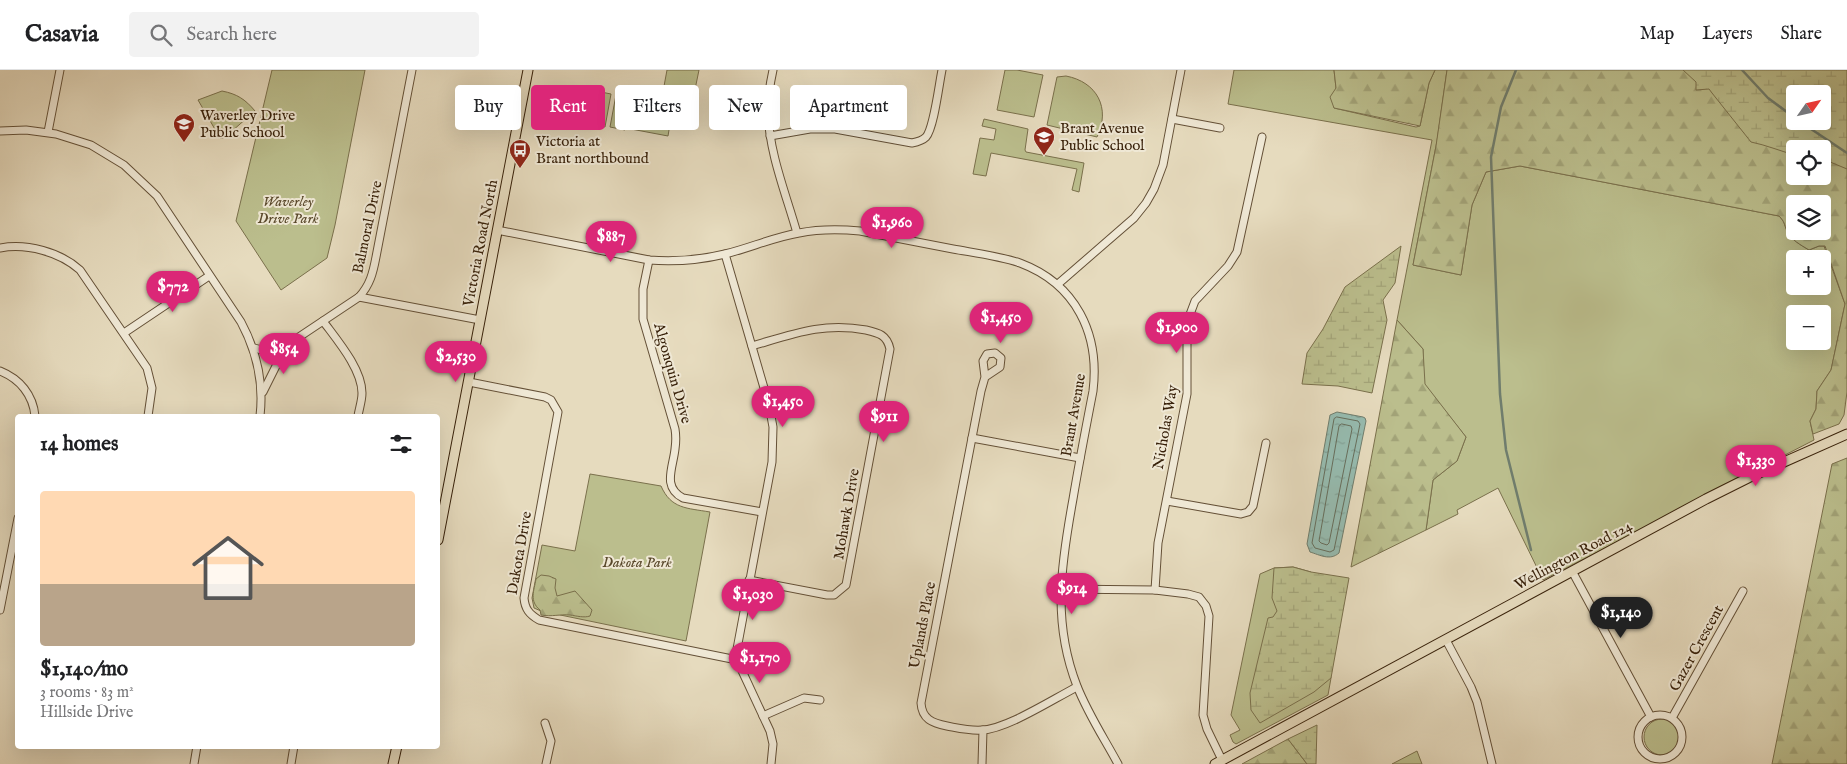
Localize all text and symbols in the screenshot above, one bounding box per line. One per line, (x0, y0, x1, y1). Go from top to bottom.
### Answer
search box (129, 12, 479, 57)
text: Casavia (25, 19, 99, 50)
icon: search (147, 21, 175, 49)
text: Search here (187, 23, 277, 47)
text: Map (1640, 23, 1674, 46)
text: Layers (1702, 23, 1753, 46)
text: Share (1781, 23, 1822, 46)
chip: Buy (455, 85, 521, 130)
chip: Rent (531, 85, 605, 130)
chip: Filters (615, 85, 699, 130)
chip: New (709, 85, 780, 130)
chip: Apartment (790, 85, 907, 130)
north arrow (1786, 85, 1831, 130)
map controls (1786, 85, 1831, 350)
place label: Waverley Drive Public School (200, 106, 295, 142)
school or university icon: Waverley Drive Public School (172, 112, 196, 143)
place label: Brant Avenue Public School (1060, 119, 1145, 155)
school or university icon: Brant Avenue Public School (1032, 125, 1056, 156)
place label: Victoria at Brant northbound (535, 132, 650, 168)
bus stop icon: Victoria at Brant northbound (508, 138, 532, 169)
button: locate (1786, 140, 1831, 185)
street label: Victoria Road North (459, 178, 502, 309)
street label: Balmoral Drive (348, 179, 387, 275)
park label: Waverley Drive Park (257, 192, 319, 228)
button: layers (1786, 195, 1831, 240)
pin: $1,960 (851, 206, 933, 249)
text: $1,960 (872, 213, 912, 233)
pin: $887 (581, 220, 641, 263)
text: $887 (597, 227, 625, 247)
button: + (1786, 250, 1831, 295)
pin: $772 (143, 270, 203, 313)
text: $772 (157, 277, 189, 297)
pin: $1,450 (960, 302, 1042, 344)
button: − (1786, 305, 1831, 350)
text: $1,450 (981, 308, 1021, 328)
pin: $1,900 (1136, 312, 1218, 354)
text: $1,900 (1156, 318, 1198, 338)
street label: Algonquin Drive (649, 320, 696, 426)
pin: $854 (254, 332, 314, 375)
text: $854 (270, 339, 298, 359)
pin: $2,530 (415, 340, 497, 383)
text: $2,530 (436, 347, 476, 367)
street label: Brant Avenue (1057, 372, 1090, 458)
street label: Nicholas Way (1149, 383, 1182, 471)
pin: $1,450 (742, 386, 824, 428)
text: $1,450 (763, 392, 803, 412)
pin: $911 (854, 400, 914, 443)
text: $911 (870, 407, 898, 427)
icon: filters (387, 430, 415, 458)
text: 14 homes (40, 431, 118, 458)
pin: $1,330 (1715, 444, 1797, 487)
text: $1,330 (1737, 451, 1775, 471)
street label: Mohawk Drive (829, 467, 864, 561)
street label: Dakota Drive (503, 510, 536, 596)
street label: Wellington Road 124 (1511, 516, 1636, 594)
icon: home (183, 523, 273, 613)
park label: Dakota Park (602, 553, 672, 572)
pin: $914 (1042, 572, 1102, 615)
pin: $1,030 (712, 578, 794, 621)
text: $914 (1057, 579, 1087, 599)
street label: Uplands Place (905, 580, 940, 670)
text: $1,030 (733, 585, 773, 605)
pin: $1,140 (1580, 596, 1662, 639)
street label: Gazer Crescent (1665, 602, 1728, 695)
text: $1,140 (1601, 603, 1641, 623)
pin: $1,170 (719, 642, 801, 684)
text: $1,170 (740, 648, 780, 668)
text: $1,140/mo (40, 656, 128, 683)
text: 3 rooms · 83 m² (40, 683, 134, 703)
text: Hillside Drive (40, 703, 133, 723)

